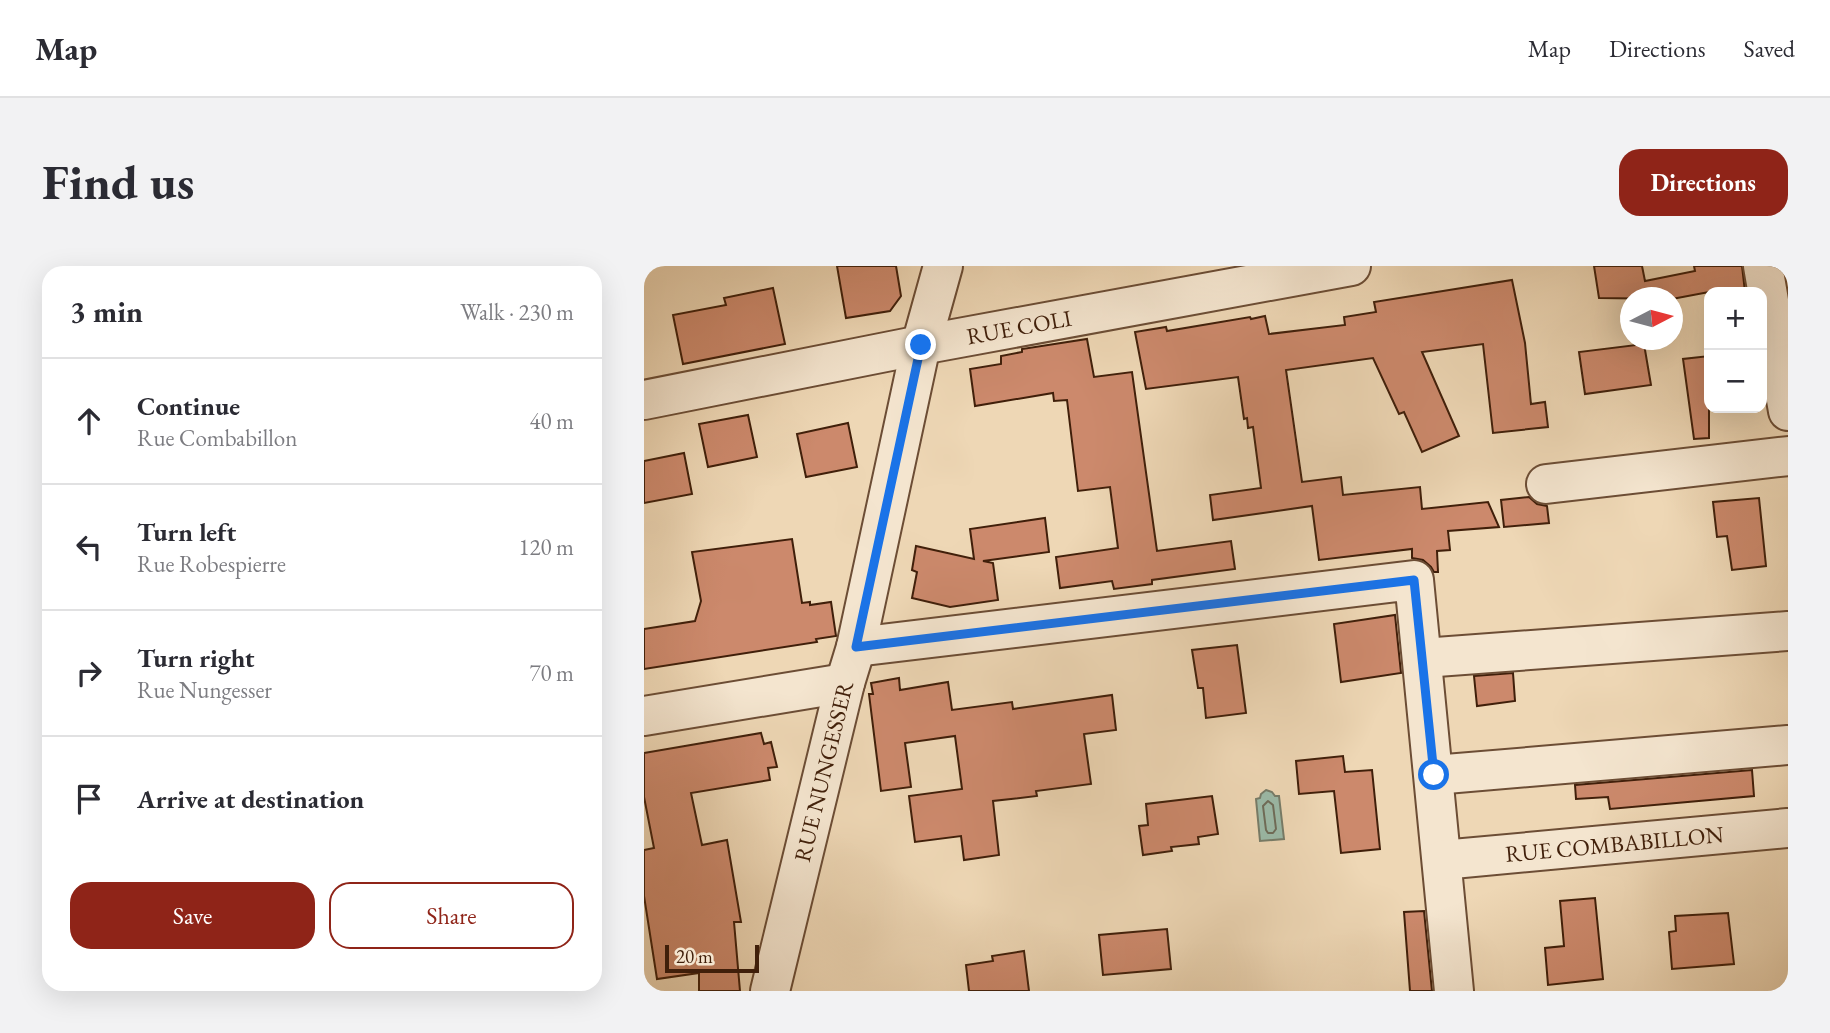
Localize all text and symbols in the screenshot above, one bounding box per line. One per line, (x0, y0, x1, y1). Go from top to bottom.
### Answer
text: Map (35, 27, 97, 70)
text: Map (1528, 33, 1571, 64)
text: Directions (1609, 33, 1706, 64)
text: Saved (1744, 33, 1795, 64)
button: Directions (1619, 149, 1788, 216)
text: Find us (42, 150, 194, 214)
north arrow (1620, 287, 1683, 350)
map controls (1704, 287, 1767, 413)
button: + (1704, 287, 1767, 350)
text: 3 min (70, 292, 143, 331)
text: Walk · 230 m (460, 297, 574, 327)
street label: RUE COLI (964, 303, 1074, 351)
route end (905, 329, 936, 360)
button: − (1704, 350, 1767, 413)
text: Continue (137, 389, 240, 423)
icon: ahead (70, 402, 108, 440)
text: 40 m (529, 406, 574, 436)
text: Rue Combabillon (137, 423, 297, 453)
text: Turn left (137, 515, 236, 549)
icon: left (70, 528, 108, 566)
text: 120 m (518, 532, 574, 562)
text: Rue Robespierre (137, 549, 286, 579)
text: Turn right (137, 641, 255, 675)
icon: right (70, 654, 108, 692)
text: 70 m (529, 658, 574, 688)
text: Rue Nungesser (137, 675, 272, 705)
street label: RUE NUNGESSER (787, 677, 860, 865)
route start (1418, 759, 1449, 790)
icon: arrive (70, 780, 108, 818)
text: Arrive at destination (137, 782, 364, 816)
street label: RUE COMBABILLON (1504, 819, 1725, 869)
button: Save (70, 882, 315, 949)
button: Share (329, 882, 574, 949)
scale bar (665, 942, 760, 974)
text: 20 m (676, 944, 713, 969)

